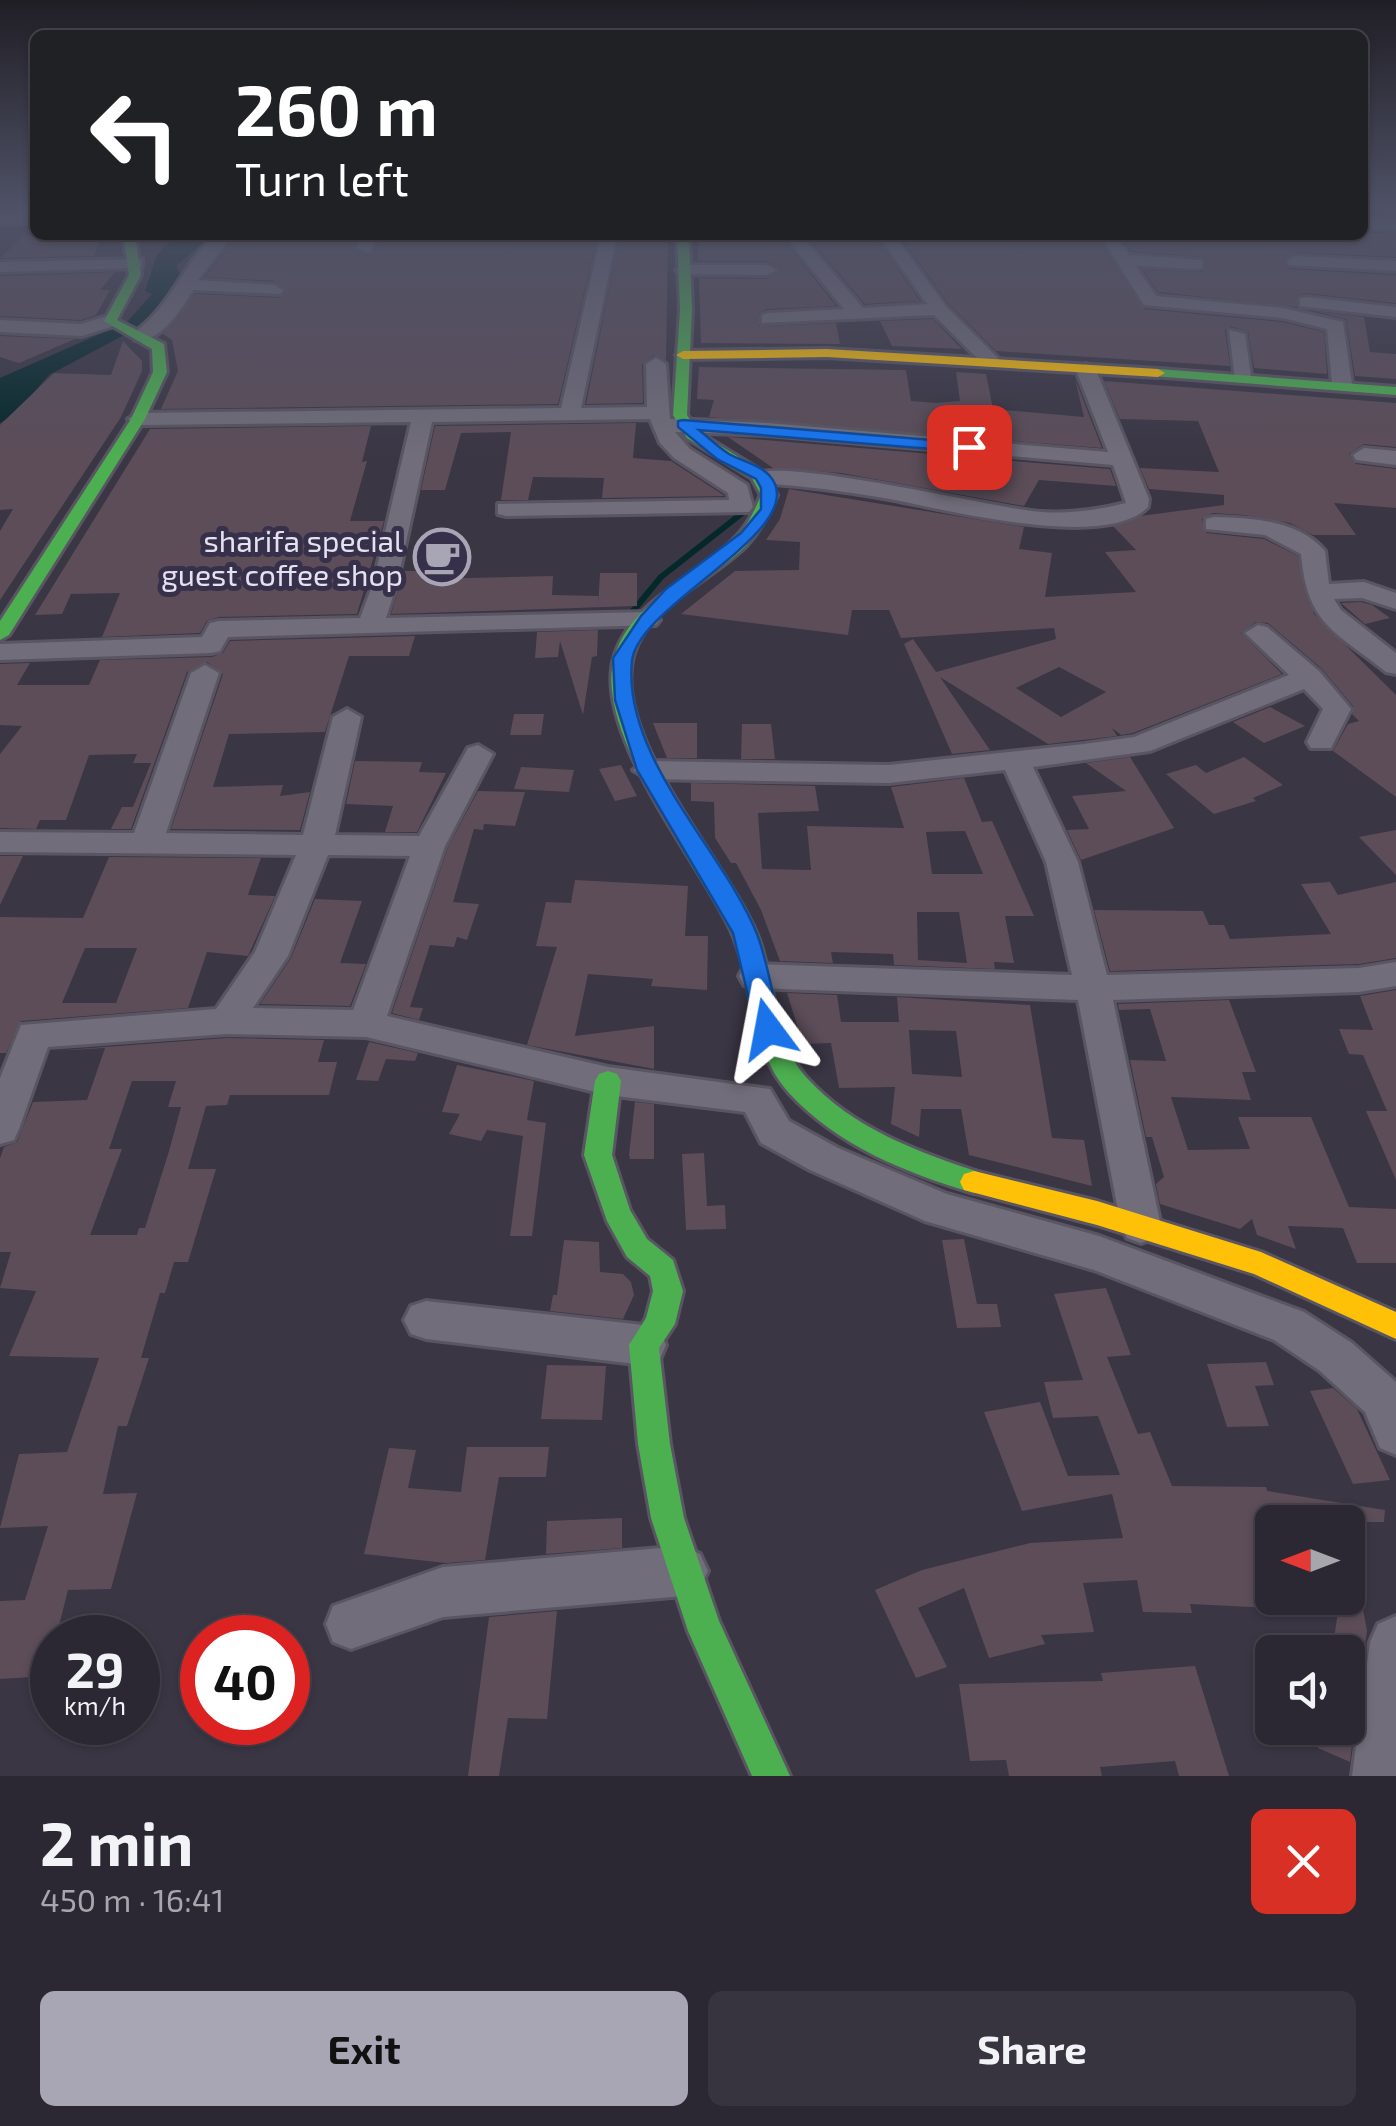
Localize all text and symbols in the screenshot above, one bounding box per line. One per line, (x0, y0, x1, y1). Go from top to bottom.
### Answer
text: 260 m (235, 66, 438, 150)
icon: left (70, 70, 200, 200)
text: Turn left (235, 151, 409, 205)
pin (927, 405, 1012, 490)
icon: arrive (942, 420, 997, 475)
place label: sharifa special guest coffee shop (161, 522, 403, 592)
cafe icon: sharifa special guest coffee shop (412, 527, 472, 587)
position arrow (716, 977, 820, 1081)
north arrow (1255, 1505, 1365, 1615)
map controls (1255, 1505, 1365, 1745)
speed limit sign: 40 (180, 1615, 310, 1745)
button: sound (1255, 1635, 1365, 1745)
text: 29 (66, 1638, 124, 1698)
text: km/h (64, 1690, 126, 1720)
text: 2 min (40, 1806, 193, 1878)
button: close (1251, 1809, 1356, 1914)
text: 450 m · 16:41 (40, 1880, 224, 1918)
button: Exit (40, 1991, 688, 2106)
button: Share (708, 1991, 1356, 2106)

